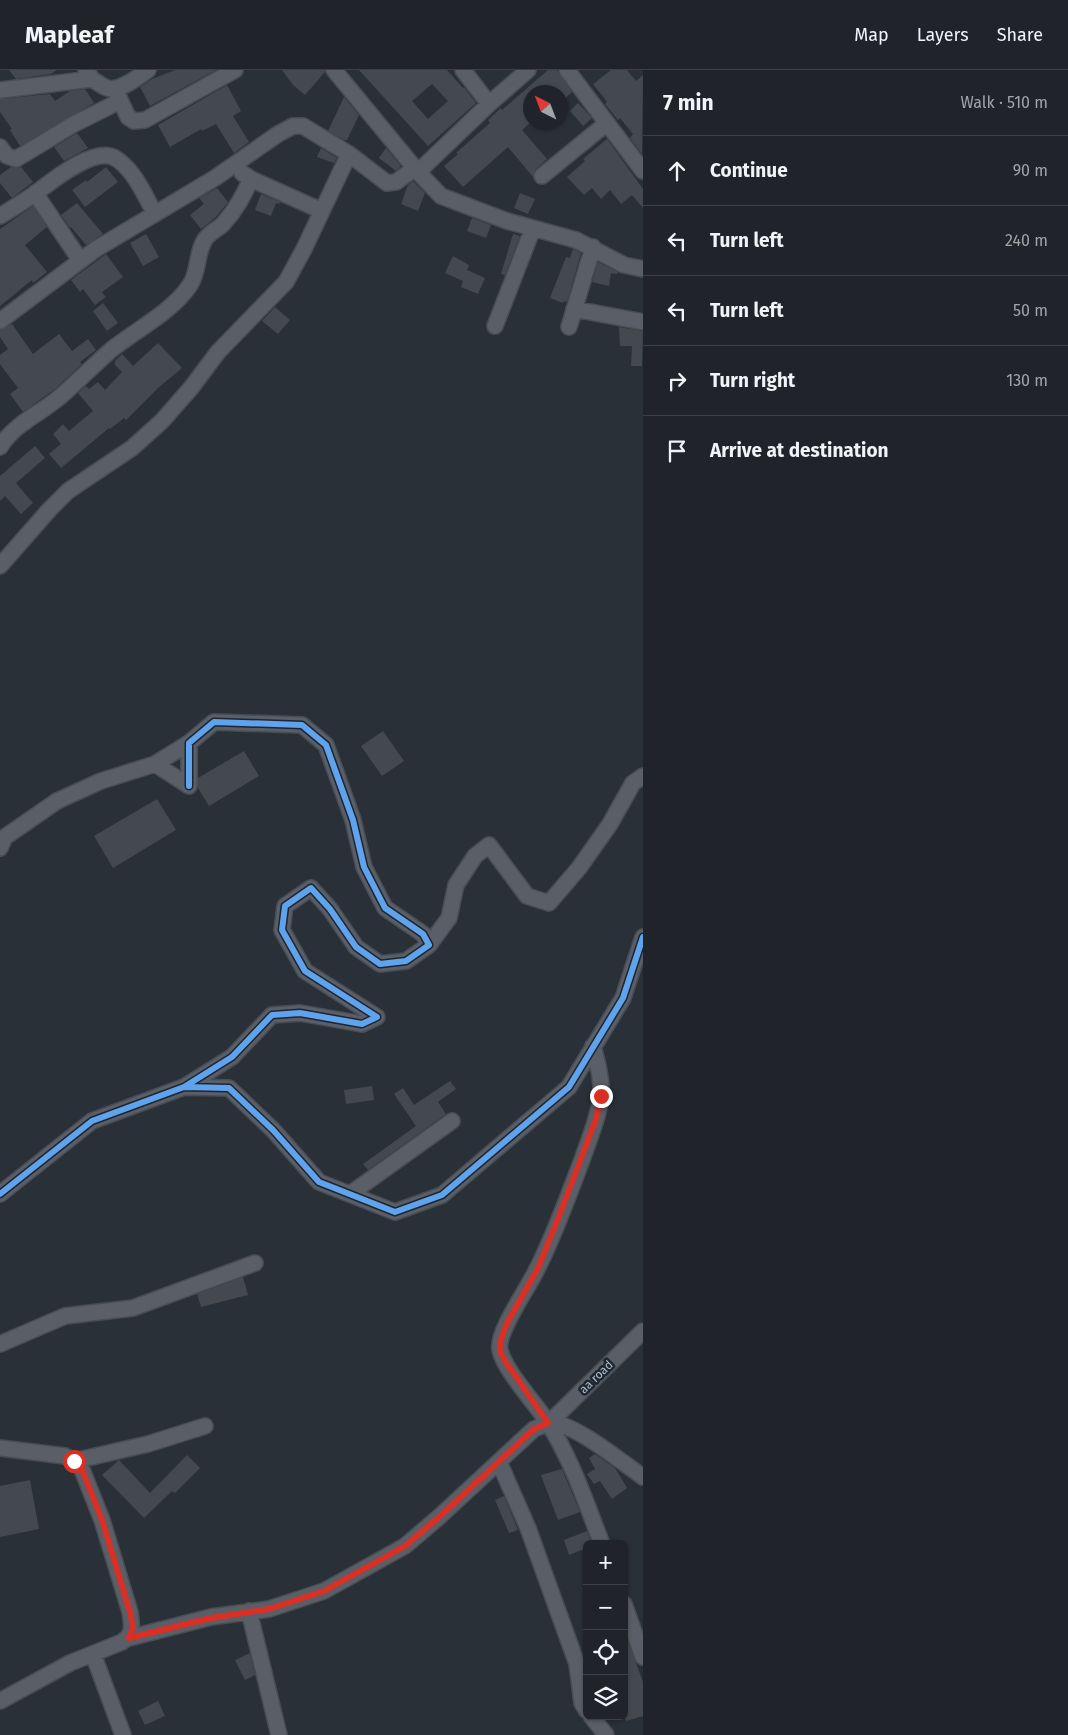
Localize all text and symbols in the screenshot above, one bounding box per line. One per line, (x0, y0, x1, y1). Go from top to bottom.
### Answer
text: Mapleaf (25, 21, 113, 49)
text: Map (854, 24, 889, 46)
text: Layers (917, 24, 969, 46)
text: Share (997, 24, 1043, 46)
north arrow (523, 85, 568, 130)
text: 7 min (663, 90, 714, 116)
text: Walk · 510 m (961, 93, 1048, 112)
icon: ahead (663, 157, 691, 185)
text: Continue (710, 159, 788, 182)
text: 90 m (1013, 161, 1048, 180)
icon: left (663, 227, 691, 255)
text: Turn left (710, 229, 784, 252)
text: 240 m (1005, 231, 1048, 250)
icon: left (663, 297, 691, 325)
text: Turn left (710, 299, 784, 322)
text: 50 m (1013, 301, 1048, 320)
icon: right (663, 367, 691, 395)
text: Turn right (710, 369, 795, 392)
text: 130 m (1006, 371, 1048, 390)
icon: arrive (663, 437, 691, 465)
text: Arrive at destination (710, 439, 889, 462)
route end (590, 1085, 613, 1108)
street label: aa road (576, 1358, 616, 1396)
route start (63, 1450, 86, 1473)
map controls (583, 1540, 628, 1720)
button: + (583, 1540, 628, 1585)
button: − (583, 1585, 628, 1630)
button: locate (583, 1630, 628, 1675)
button: layers (583, 1675, 628, 1720)

